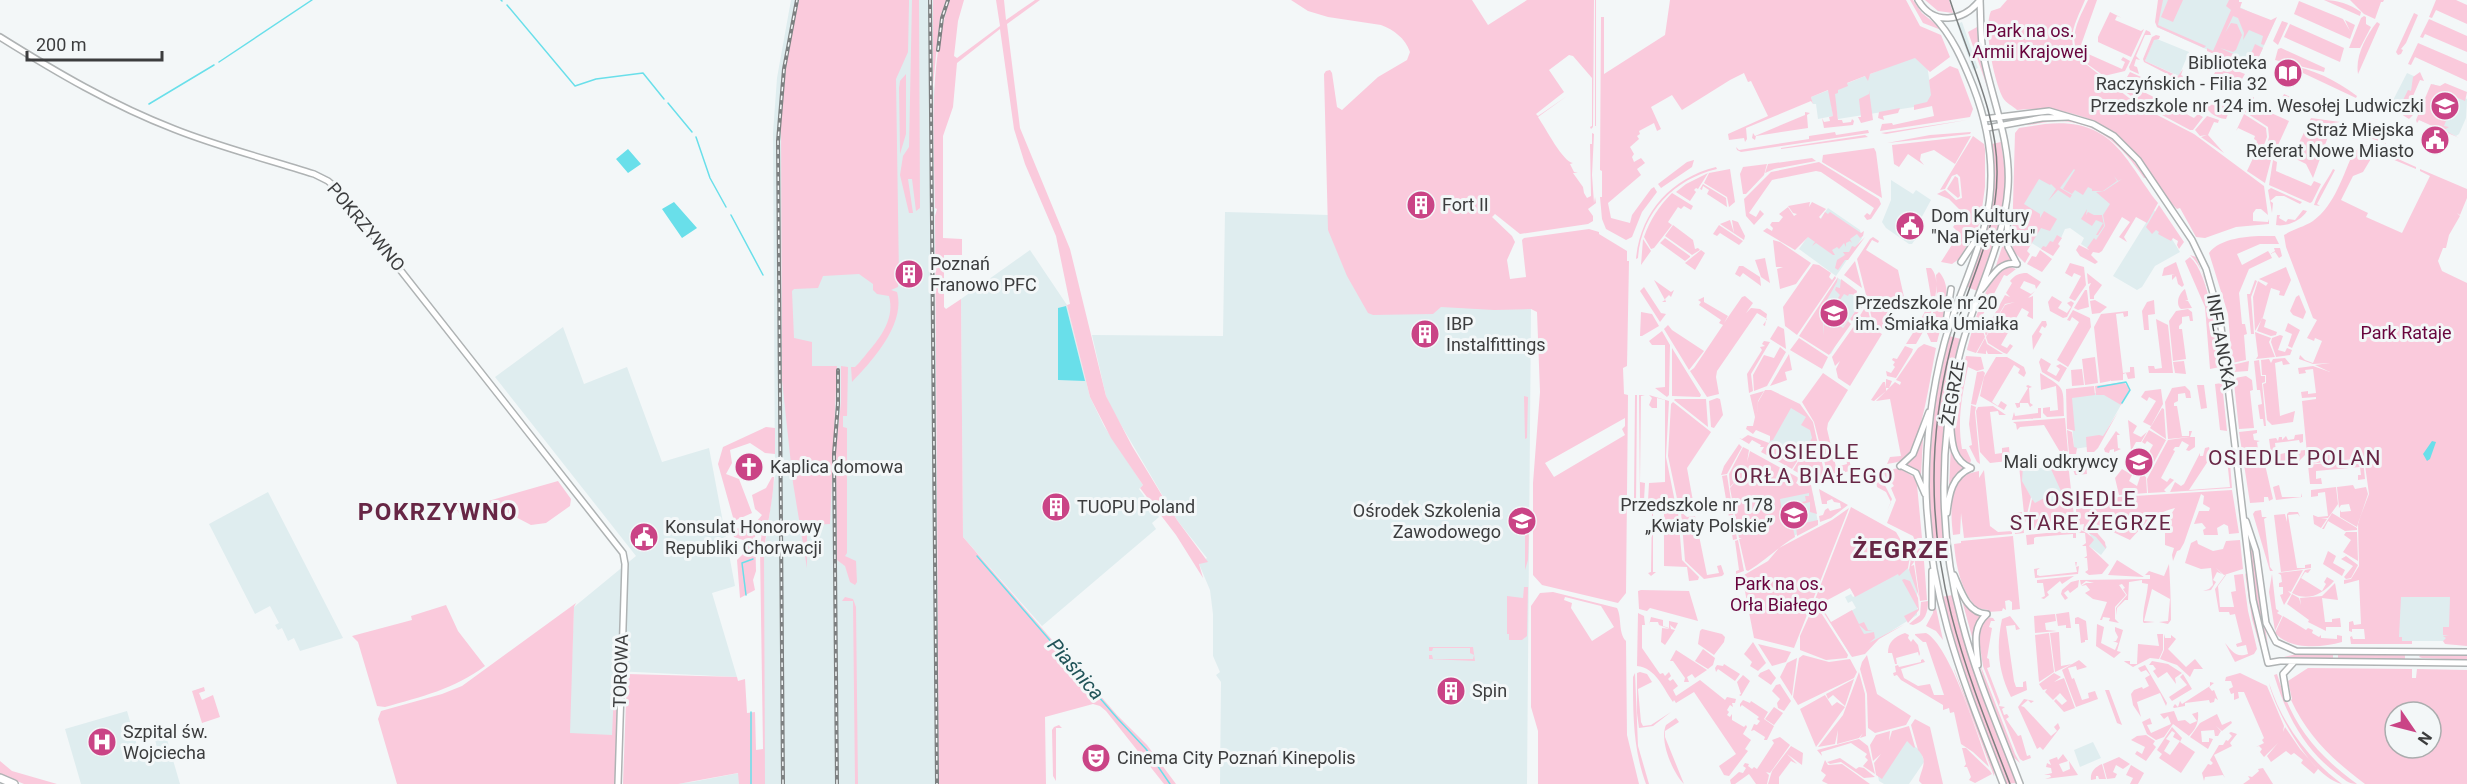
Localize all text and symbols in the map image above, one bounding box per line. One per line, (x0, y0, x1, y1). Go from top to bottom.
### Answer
park label: Park na os. Armii Krajowej (1972, 20, 2088, 62)
scale bar (27, 24, 162, 62)
text: 200 m (36, 34, 87, 55)
place label: Biblioteka Raczyńskich - Filia 32 (2096, 52, 2267, 94)
library icon: Biblioteka Raczyńskich - Filia 32 (2272, 57, 2304, 89)
school or university icon: Przedszkole nr 124 im. Wesołej Ludwiczki (2429, 90, 2461, 122)
place label: Przedszkole nr 124 im. Wesołej Ludwiczki (2090, 95, 2424, 116)
place label: Straż Miejska Referat Nowe Miasto (2246, 119, 2414, 161)
public building icon: Straż Miejska Referat Nowe Miasto (2419, 124, 2451, 156)
street label: POKRZYWNO (323, 178, 409, 275)
building icon: Fort II (1405, 189, 1437, 221)
place label: Fort II (1442, 194, 1489, 215)
place label: Dom Kultury "Na Pięterku" (1931, 205, 2035, 247)
public building icon: Dom Kultury "Na Pięterku" (1894, 210, 1926, 242)
place label: Poznań Franowo PFC (930, 253, 1037, 295)
building icon: Poznań Franowo PFC (893, 258, 925, 290)
place label: Przedszkole nr 20 im. Śmiałka Umiałka (1855, 292, 2019, 334)
street label: INFLANCKA (2203, 292, 2240, 392)
school or university icon: Przedszkole nr 20 im. Śmiałka Umiałka (1818, 297, 1850, 329)
place label: IBP Instalfittings (1446, 313, 1546, 355)
building icon: IBP Instalfittings (1409, 318, 1441, 350)
park label: Park Rataje (2360, 322, 2452, 343)
street label: ŻEGRZE (1936, 359, 1969, 427)
district label: OSIEDLE ORŁA BIAŁEGO (1734, 440, 1894, 488)
school or university icon: Mali odkrywcy (2123, 446, 2155, 478)
district label: OSIEDLE POLAN (2208, 446, 2382, 470)
church icon: Kaplica domowa (733, 451, 765, 483)
place label: Mali odkrywcy (2003, 451, 2118, 472)
place label: Kaplica domowa (770, 456, 903, 477)
district label: OSIEDLE STARE ŻEGRZE (2010, 487, 2172, 535)
building icon: TUOPU Poland (1040, 491, 1072, 523)
place label: Przedszkole nr 178 „Kwiaty Polskie” (1620, 494, 1773, 536)
place label: TUOPU Poland (1077, 496, 1195, 517)
district label: POKRZYWNO (358, 498, 518, 526)
school or university icon: Przedszkole nr 178 „Kwiaty Polskie” (1778, 499, 1810, 531)
place label: Ośrodek Szkolenia Zawodowego (1353, 500, 1501, 542)
school or university icon: Ośrodek Szkolenia Zawodowego (1506, 505, 1538, 537)
place label: Konsulat Honorowy Republiki Chorwacji (665, 516, 822, 558)
public building icon: Konsulat Honorowy Republiki Chorwacji (628, 521, 660, 553)
district label: ŻEGRZE (1853, 536, 1949, 564)
park label: Park na os. Orła Białego (1730, 573, 1828, 615)
water label: Piaśnica (1043, 633, 1109, 705)
street label: TOROWA (609, 634, 632, 708)
building icon: Spin (1435, 675, 1467, 707)
place label: Spin (1472, 680, 1507, 701)
north arrow (2383, 700, 2443, 760)
place label: Szpital św. Wojciecha (123, 721, 208, 763)
hospital icon: Szpital św. Wojciecha (86, 726, 118, 758)
text: N (2414, 728, 2436, 748)
theatre icon: Cinema City Poznań Kinepolis (1080, 742, 1112, 774)
place label: Cinema City Poznań Kinepolis (1117, 747, 1356, 768)

